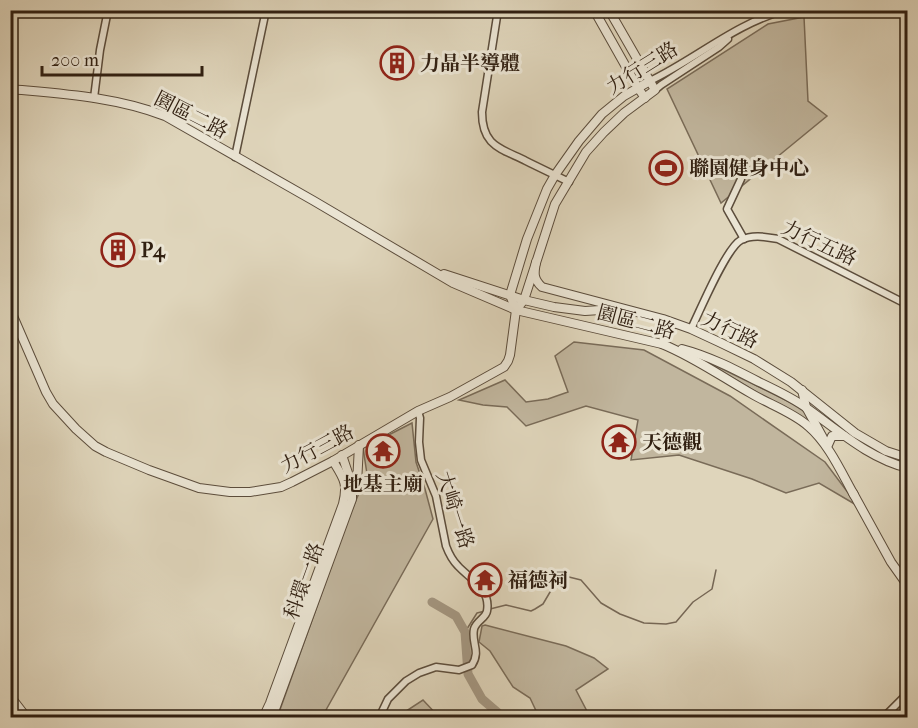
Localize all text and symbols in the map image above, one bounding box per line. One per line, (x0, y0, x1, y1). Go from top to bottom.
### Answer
street label: 力行三路 (602, 37, 682, 99)
scale bar (42, 39, 202, 77)
building icon: 力晶半導體 (379, 45, 415, 81)
text: 200 m (51, 50, 99, 71)
place label: 力晶半導體 (420, 52, 520, 75)
street label: 園區二路 (150, 87, 232, 143)
sports icon: 聯園健身中心 (648, 150, 684, 186)
place label: 聯園健身中心 (689, 157, 809, 180)
street label: 力行五路 (778, 216, 860, 270)
building icon: P4 (100, 232, 136, 268)
place label: P4 (141, 239, 166, 263)
street label: 園區二路 (594, 301, 678, 343)
street label: 力行路 (698, 307, 762, 353)
street label: 力行三路 (276, 420, 358, 478)
temple icon: 天德觀 (601, 424, 637, 460)
place label: 天德觀 (642, 431, 702, 454)
temple icon: 地基主廟 (365, 433, 401, 469)
street label: 大崎一路 (432, 468, 478, 552)
place label: 地基主廟 (343, 473, 423, 496)
street label: 科環一路 (280, 539, 328, 623)
temple icon: 福德祠 (467, 562, 503, 598)
place label: 福德祠 (508, 569, 568, 592)

